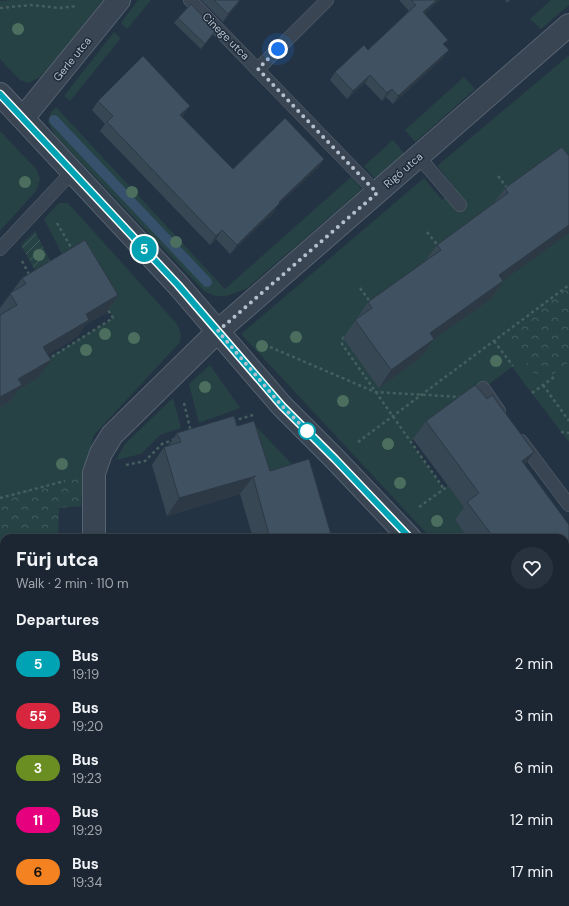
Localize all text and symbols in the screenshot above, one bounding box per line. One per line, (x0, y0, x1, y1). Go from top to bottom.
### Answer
street label: Cinege utca (200, 10, 252, 62)
street label: Gerle utca (50, 34, 94, 84)
your location (268, 39, 288, 59)
street label: Rigó utca (381, 149, 425, 191)
line badge: 5 (131, 236, 157, 262)
text: 5 (140, 240, 148, 258)
unlabelled marker (298, 422, 316, 440)
text: Fürj utca (16, 547, 99, 572)
button: heart (511, 547, 553, 589)
text: Walk · 2 min · 110 m (16, 575, 129, 592)
text: Departures (16, 610, 99, 630)
text: Bus (72, 646, 99, 666)
text: 2 min (515, 654, 553, 674)
text: 5 (34, 655, 42, 673)
text: 19:19 (72, 666, 99, 683)
text: Bus (72, 698, 99, 718)
text: 3 min (515, 706, 553, 726)
text: 55 (29, 707, 47, 725)
text: 19:20 (72, 718, 103, 735)
text: Bus (72, 750, 99, 770)
text: 6 min (514, 758, 553, 778)
text: 3 (34, 759, 42, 777)
text: 19:23 (72, 770, 102, 787)
text: Bus (72, 802, 99, 822)
text: 12 min (510, 810, 553, 830)
text: 11 (33, 811, 43, 829)
text: 19:29 (72, 822, 102, 839)
text: Bus (72, 854, 99, 874)
text: 17 min (511, 862, 553, 882)
text: 6 (34, 863, 42, 881)
text: 19:34 (72, 874, 102, 891)

